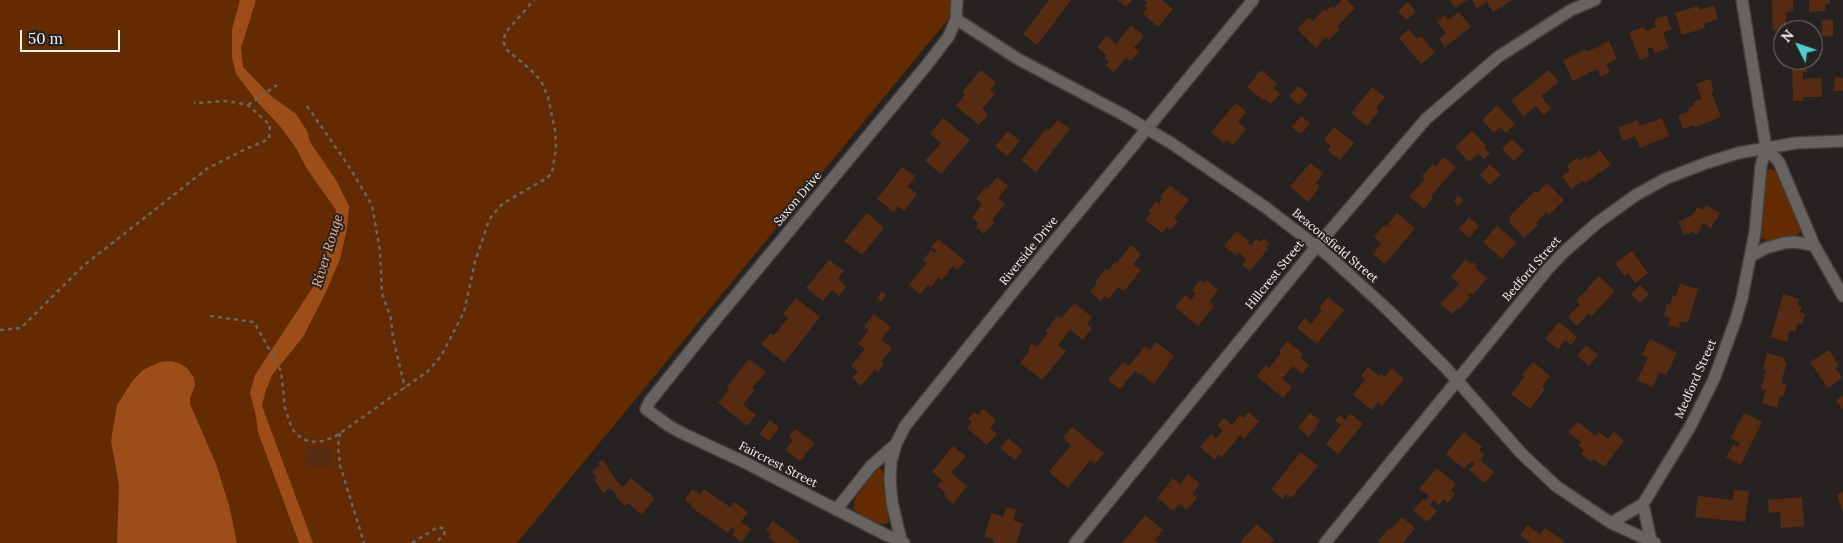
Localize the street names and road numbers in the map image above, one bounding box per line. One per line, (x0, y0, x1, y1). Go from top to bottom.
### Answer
street label: Saxon Drive (771, 169, 825, 229)
street label: Beaconsfield Street (1289, 206, 1381, 286)
street label: Riverside Drive (997, 214, 1061, 288)
street label: Bedford Street (1500, 233, 1564, 305)
street label: Hillcrest Street (1243, 238, 1307, 312)
street label: Medford Street (1672, 337, 1720, 421)
street label: Faircrest Street (736, 439, 820, 491)

